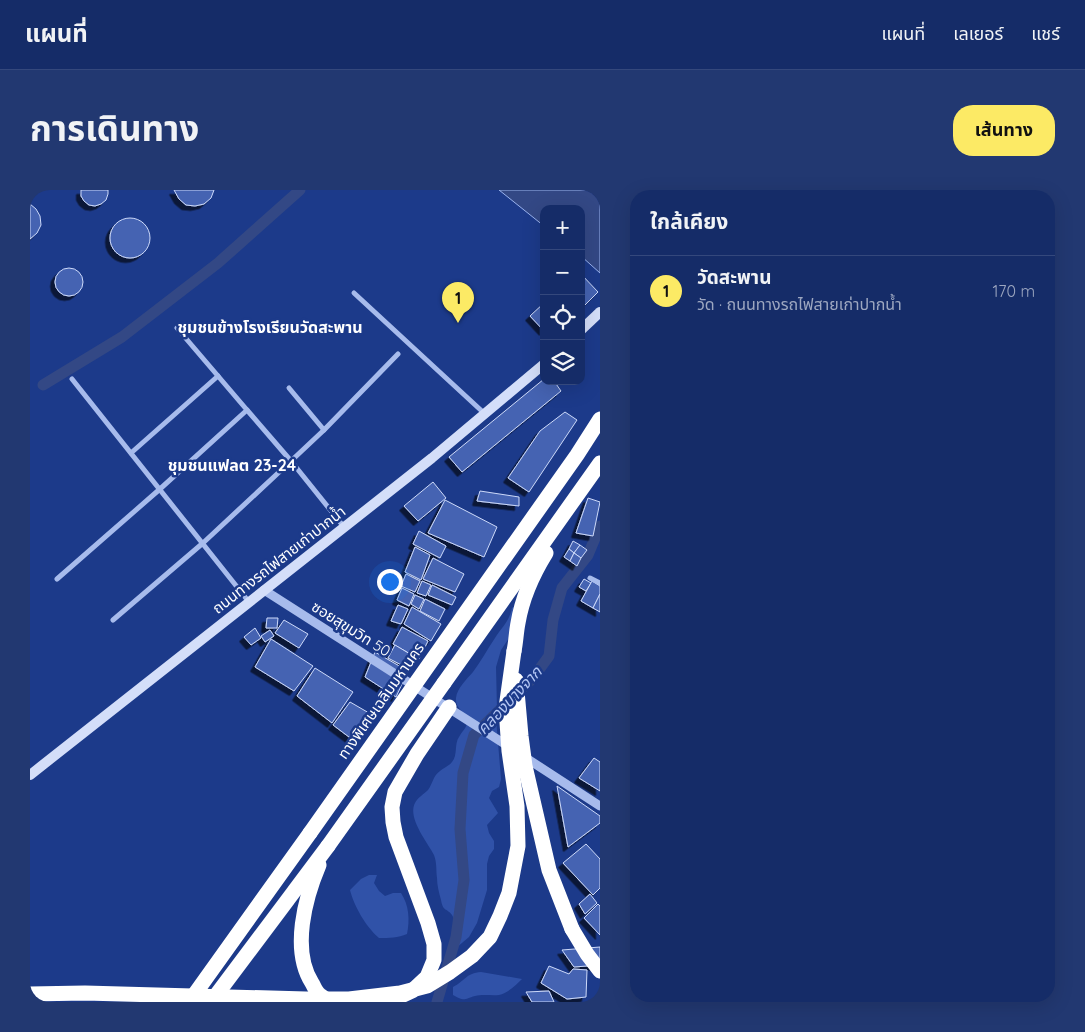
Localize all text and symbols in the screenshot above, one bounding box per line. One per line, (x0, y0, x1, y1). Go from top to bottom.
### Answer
text: แผนที่ (25, 18, 88, 48)
text: แผนที่ (881, 22, 925, 45)
text: เลเยอร์ (953, 22, 1003, 45)
text: แชร์ (1031, 22, 1060, 45)
button: เส้นทาง (953, 105, 1055, 156)
text: การเดินทาง (30, 106, 199, 150)
map controls (540, 205, 585, 385)
button: + (540, 205, 585, 250)
text: ใกล้เคียง (650, 208, 728, 234)
button: − (540, 250, 585, 295)
text: วัดสะพาน (697, 265, 771, 289)
text: 1 (663, 281, 669, 301)
text: 170 m (992, 281, 1035, 301)
pin: 1 (442, 282, 474, 323)
text: วัด · ถนนทางรถไฟสายเก่าปากน้ำ (697, 294, 902, 314)
button: locate (540, 295, 585, 340)
district label: ชุมชนข้างโรงเรียนวัดสะพาน (178, 317, 362, 337)
button: layers (540, 340, 585, 385)
district label: ชุมชนแฟลต 23-24 (168, 455, 297, 475)
street label: ถนนทางรถไฟสายเก่าปากน้ำ (208, 501, 349, 618)
your location (377, 569, 403, 595)
street label: ซอยสุขุมวิท 50 (308, 597, 394, 660)
street label: ทางพิเศษเฉลิมมหานคร (333, 639, 428, 763)
water label: คลองบางจาก (472, 661, 547, 738)

